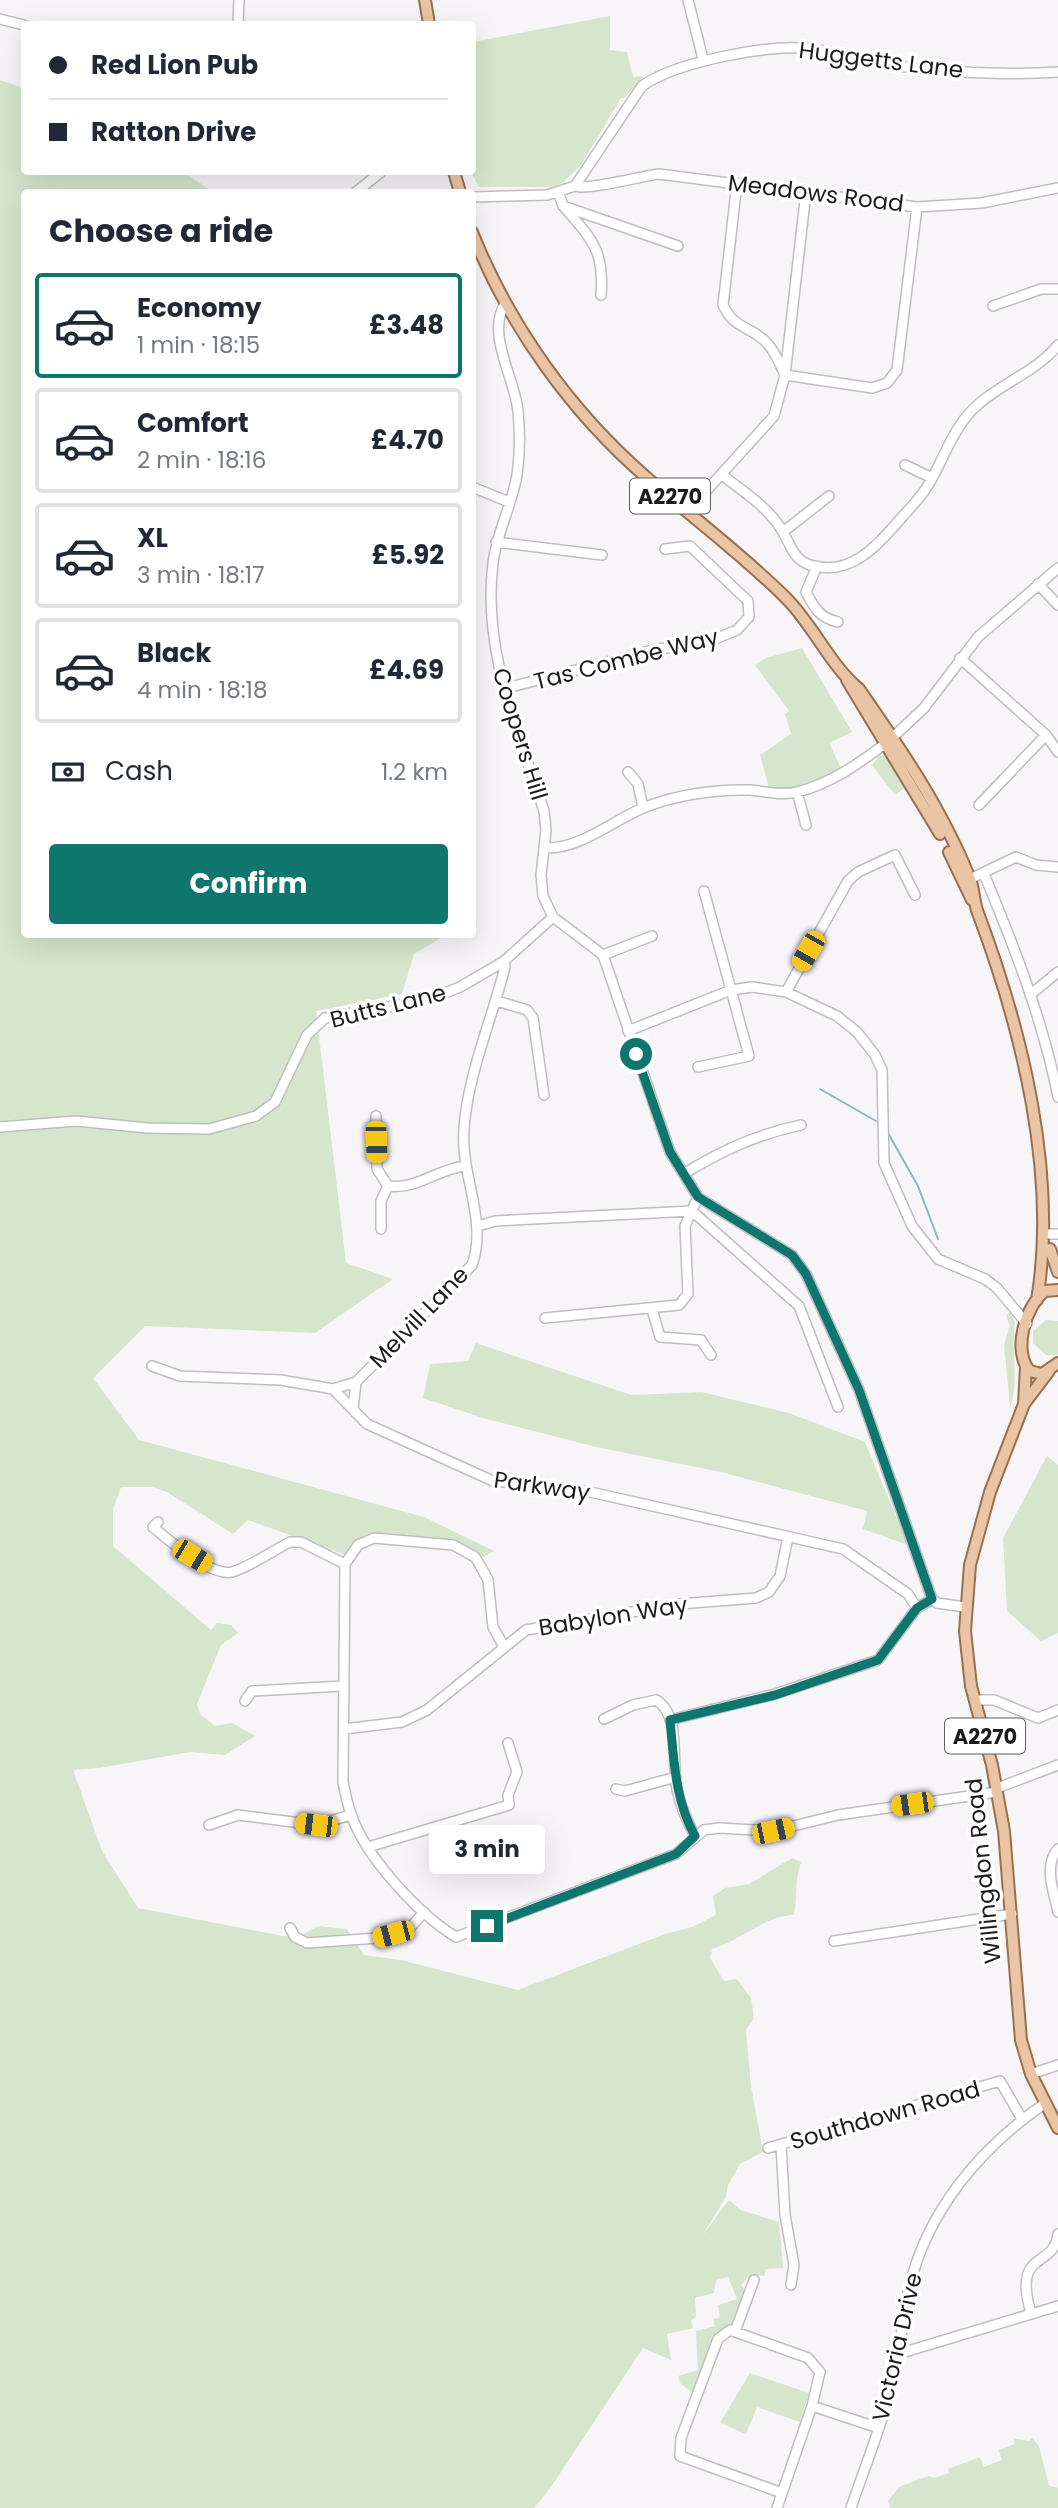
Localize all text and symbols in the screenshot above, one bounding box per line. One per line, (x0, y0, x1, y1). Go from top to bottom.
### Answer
street label: Huggetts Lane (797, 34, 965, 86)
text: Red Lion Pub (91, 47, 258, 83)
text: Ratton Drive (91, 114, 256, 150)
street label: Meadows Road (726, 166, 906, 220)
text: Choose a ride (49, 208, 273, 253)
text: Economy (137, 290, 261, 326)
icon: car (53, 294, 116, 357)
text: £3.48 (369, 307, 444, 343)
text: 1 min · 18:15 (137, 329, 260, 361)
text: Comfort (137, 405, 249, 441)
icon: car (53, 409, 116, 472)
text: £4.70 (371, 422, 444, 458)
text: 2 min · 18:16 (137, 444, 266, 476)
road number: A2270 (630, 478, 710, 514)
text: XL (137, 520, 168, 556)
icon: car (53, 524, 116, 587)
text: £5.92 (372, 537, 444, 573)
text: 3 min · 18:17 (137, 559, 265, 591)
street label: Tas Combe Way (530, 621, 722, 697)
text: Black (137, 635, 211, 671)
icon: car (53, 639, 116, 702)
text: £4.69 (369, 652, 444, 688)
street label: Coopers Hill (485, 664, 555, 804)
text: 4 min · 18:18 (137, 674, 267, 706)
icon: cash (49, 753, 87, 791)
text: Cash (105, 753, 173, 789)
text: 1.2 km (381, 756, 448, 788)
button: Confirm (49, 844, 448, 924)
car (789, 928, 828, 974)
street label: Butts Lane (327, 976, 449, 1036)
route start (620, 1038, 652, 1070)
car (365, 1121, 388, 1163)
street label: Melvill Lane (362, 1259, 476, 1375)
street label: Parkway (492, 1463, 592, 1509)
car (169, 1536, 216, 1576)
street label: Babylon Way (536, 1588, 690, 1644)
road number: A2270 (945, 1718, 1025, 1754)
street label: Willingdon Road (957, 1777, 1009, 1965)
car (890, 1791, 935, 1817)
car (294, 1812, 339, 1838)
car (751, 1816, 796, 1846)
callout: 3 min (429, 1825, 545, 1874)
text: 3 min (454, 1833, 520, 1865)
route end (471, 1910, 503, 1942)
car (370, 1918, 417, 1950)
street label: Southdown Road (786, 2073, 984, 2157)
street label: Victoria Drive (864, 2269, 930, 2425)

